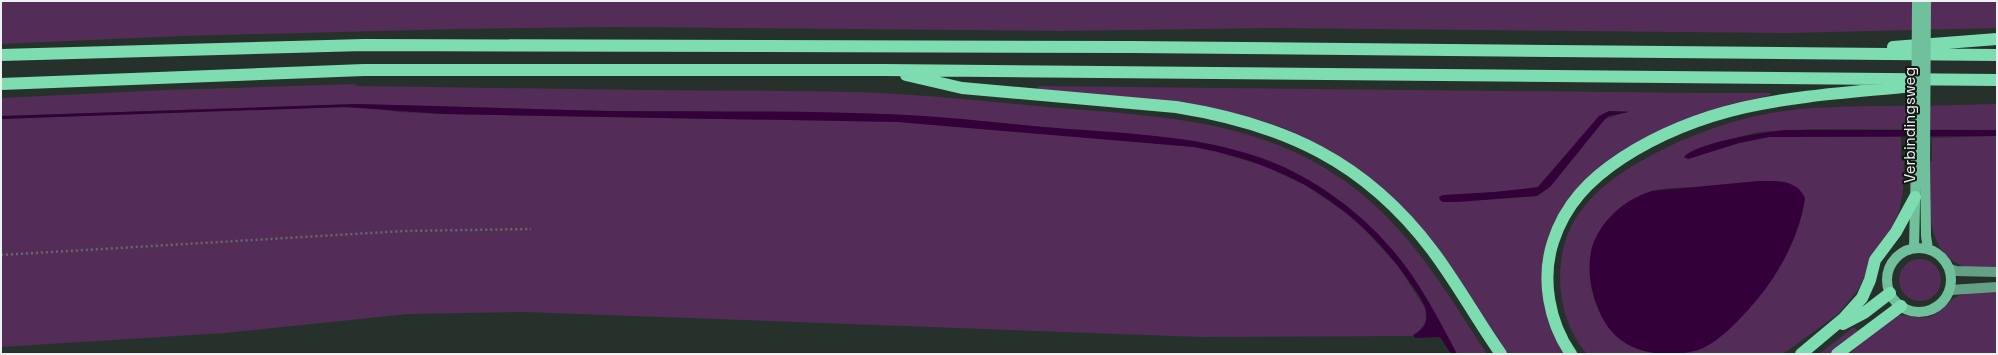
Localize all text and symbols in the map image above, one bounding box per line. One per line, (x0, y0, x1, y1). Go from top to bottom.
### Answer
street label: Verbindingsweg (1900, 67, 1919, 183)

